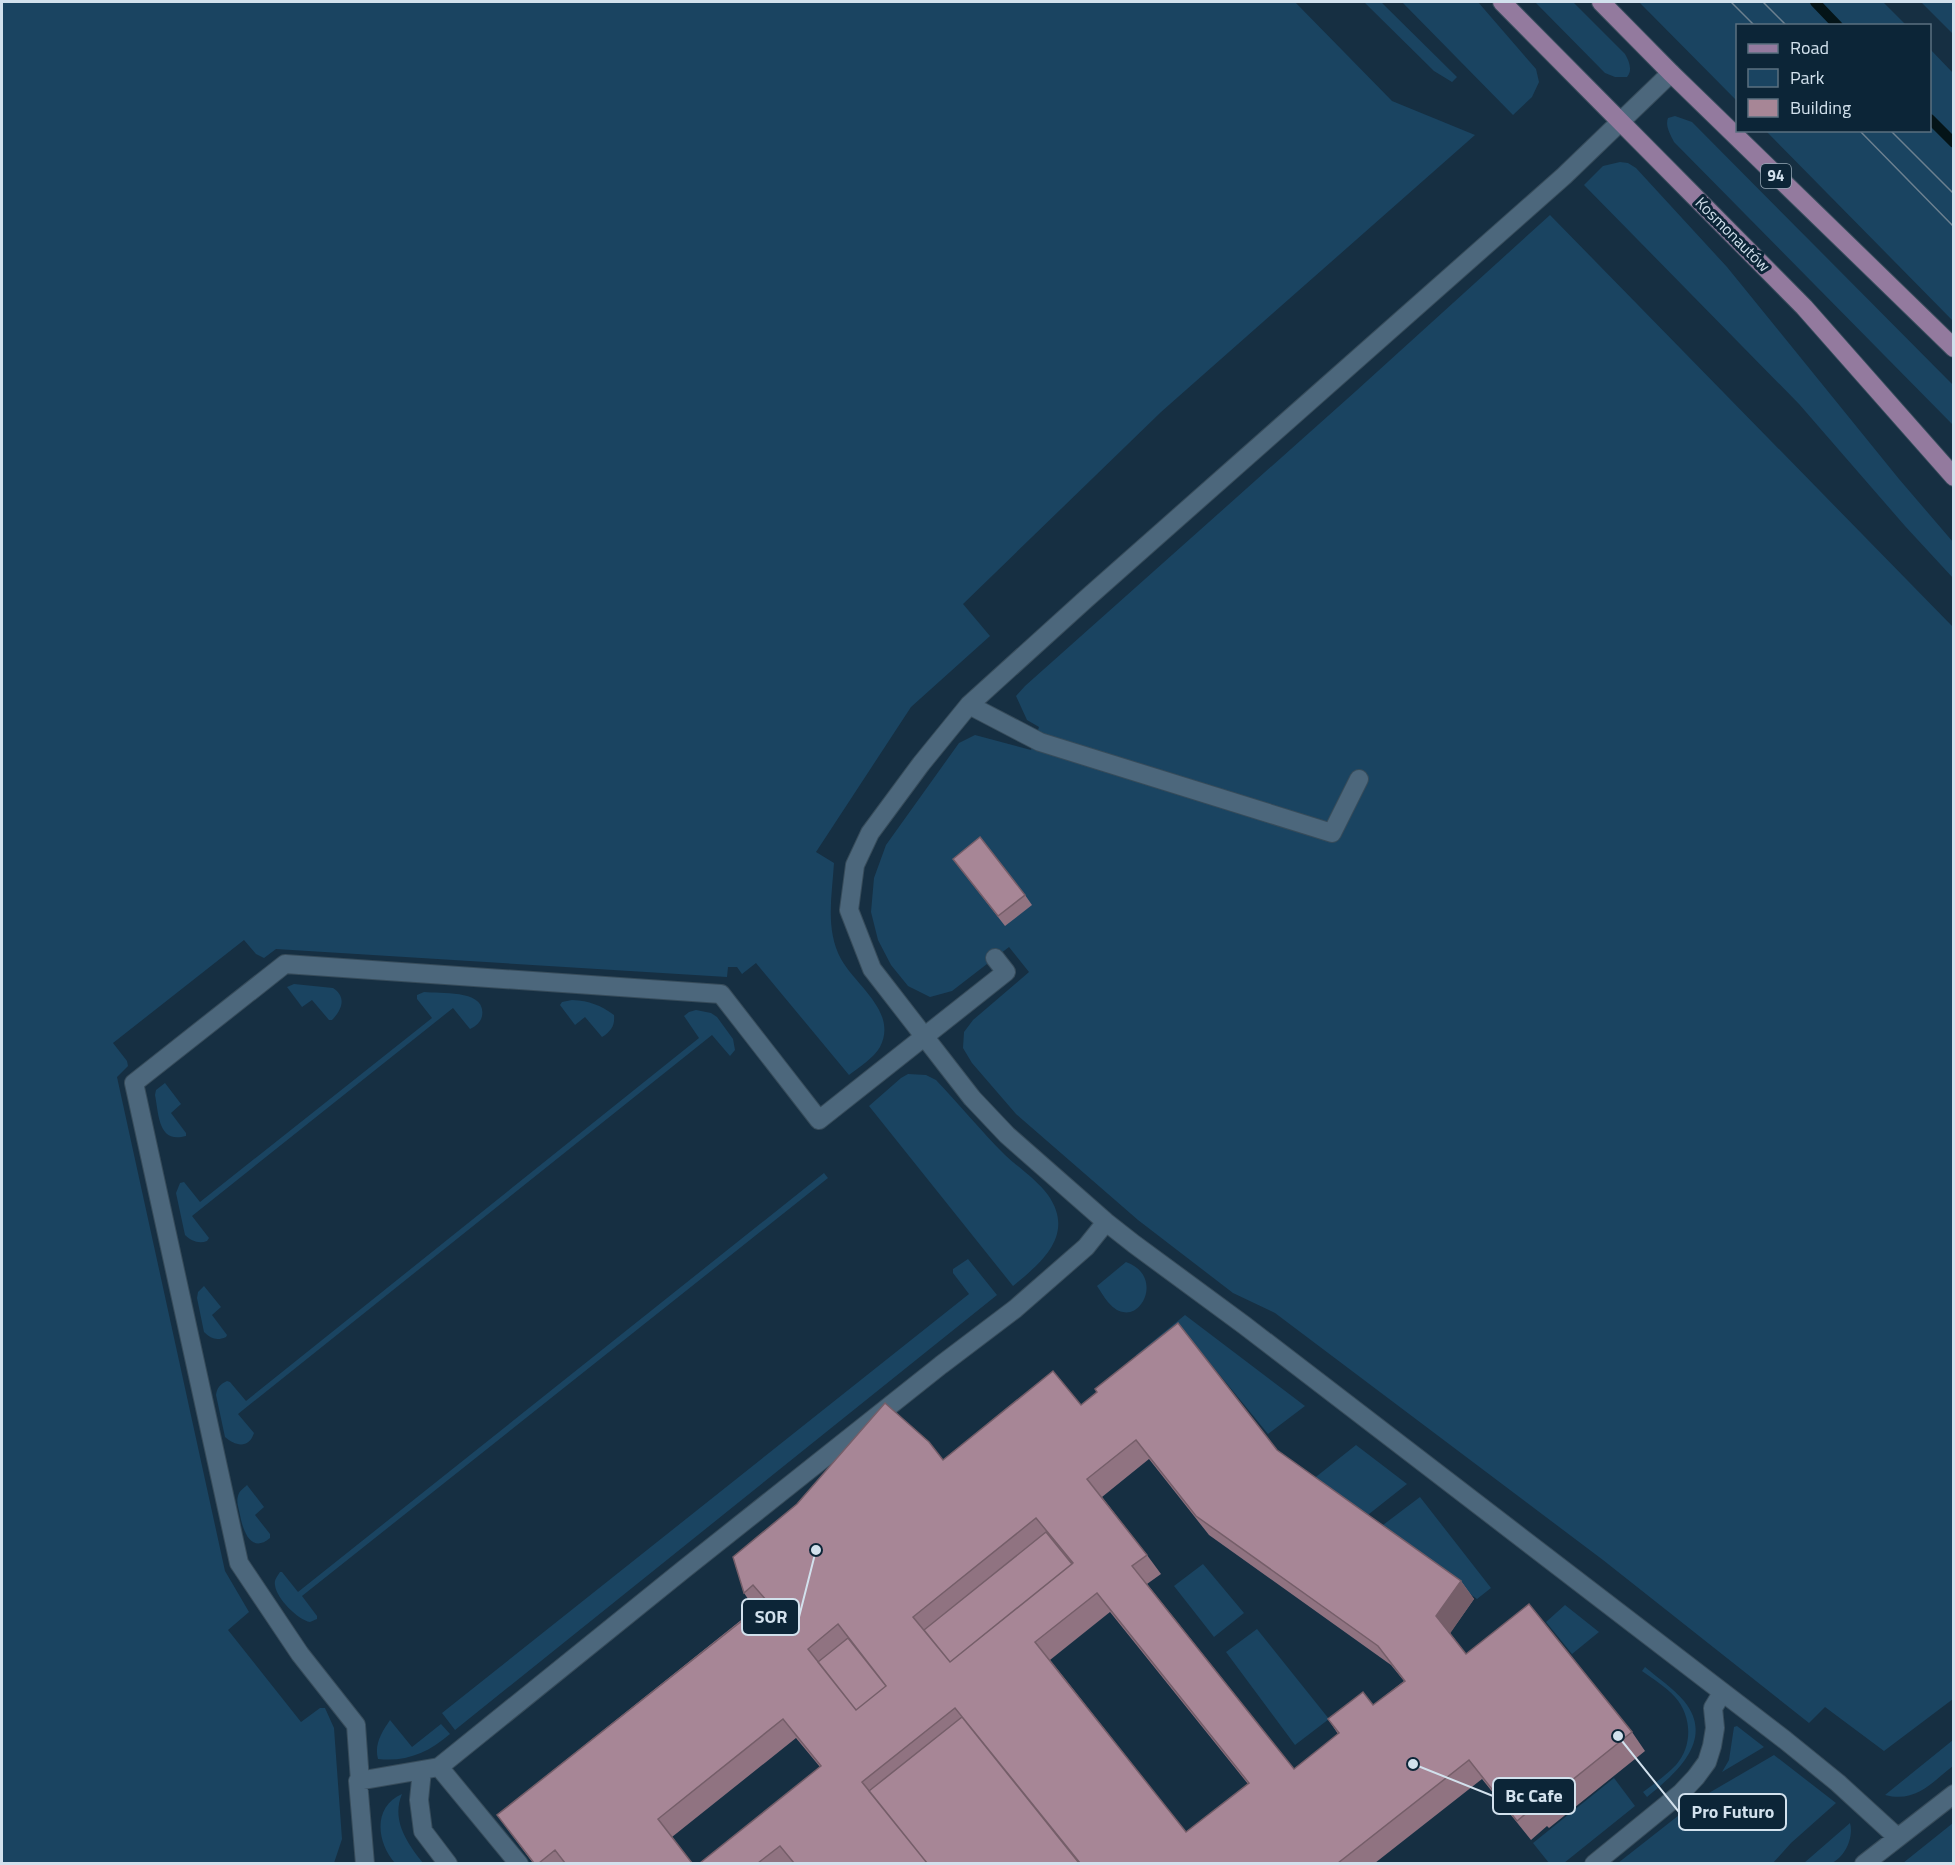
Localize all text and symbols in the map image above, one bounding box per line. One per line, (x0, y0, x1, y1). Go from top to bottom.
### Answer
legend (1736, 24, 1931, 132)
text: Road (1790, 34, 1829, 61)
text: Park (1790, 64, 1825, 91)
text: Building (1790, 94, 1851, 121)
road number: 94 (1761, 164, 1791, 188)
street label: Kosmonautów (1690, 191, 1776, 277)
callout: SOR (742, 1599, 799, 1635)
text: SOR (755, 1603, 787, 1630)
callout: Bc Cafe (1493, 1778, 1575, 1814)
text: Bc Cafe (1505, 1782, 1563, 1809)
callout: Pro Futuro (1679, 1794, 1786, 1830)
text: Pro Futuro (1692, 1798, 1774, 1825)

